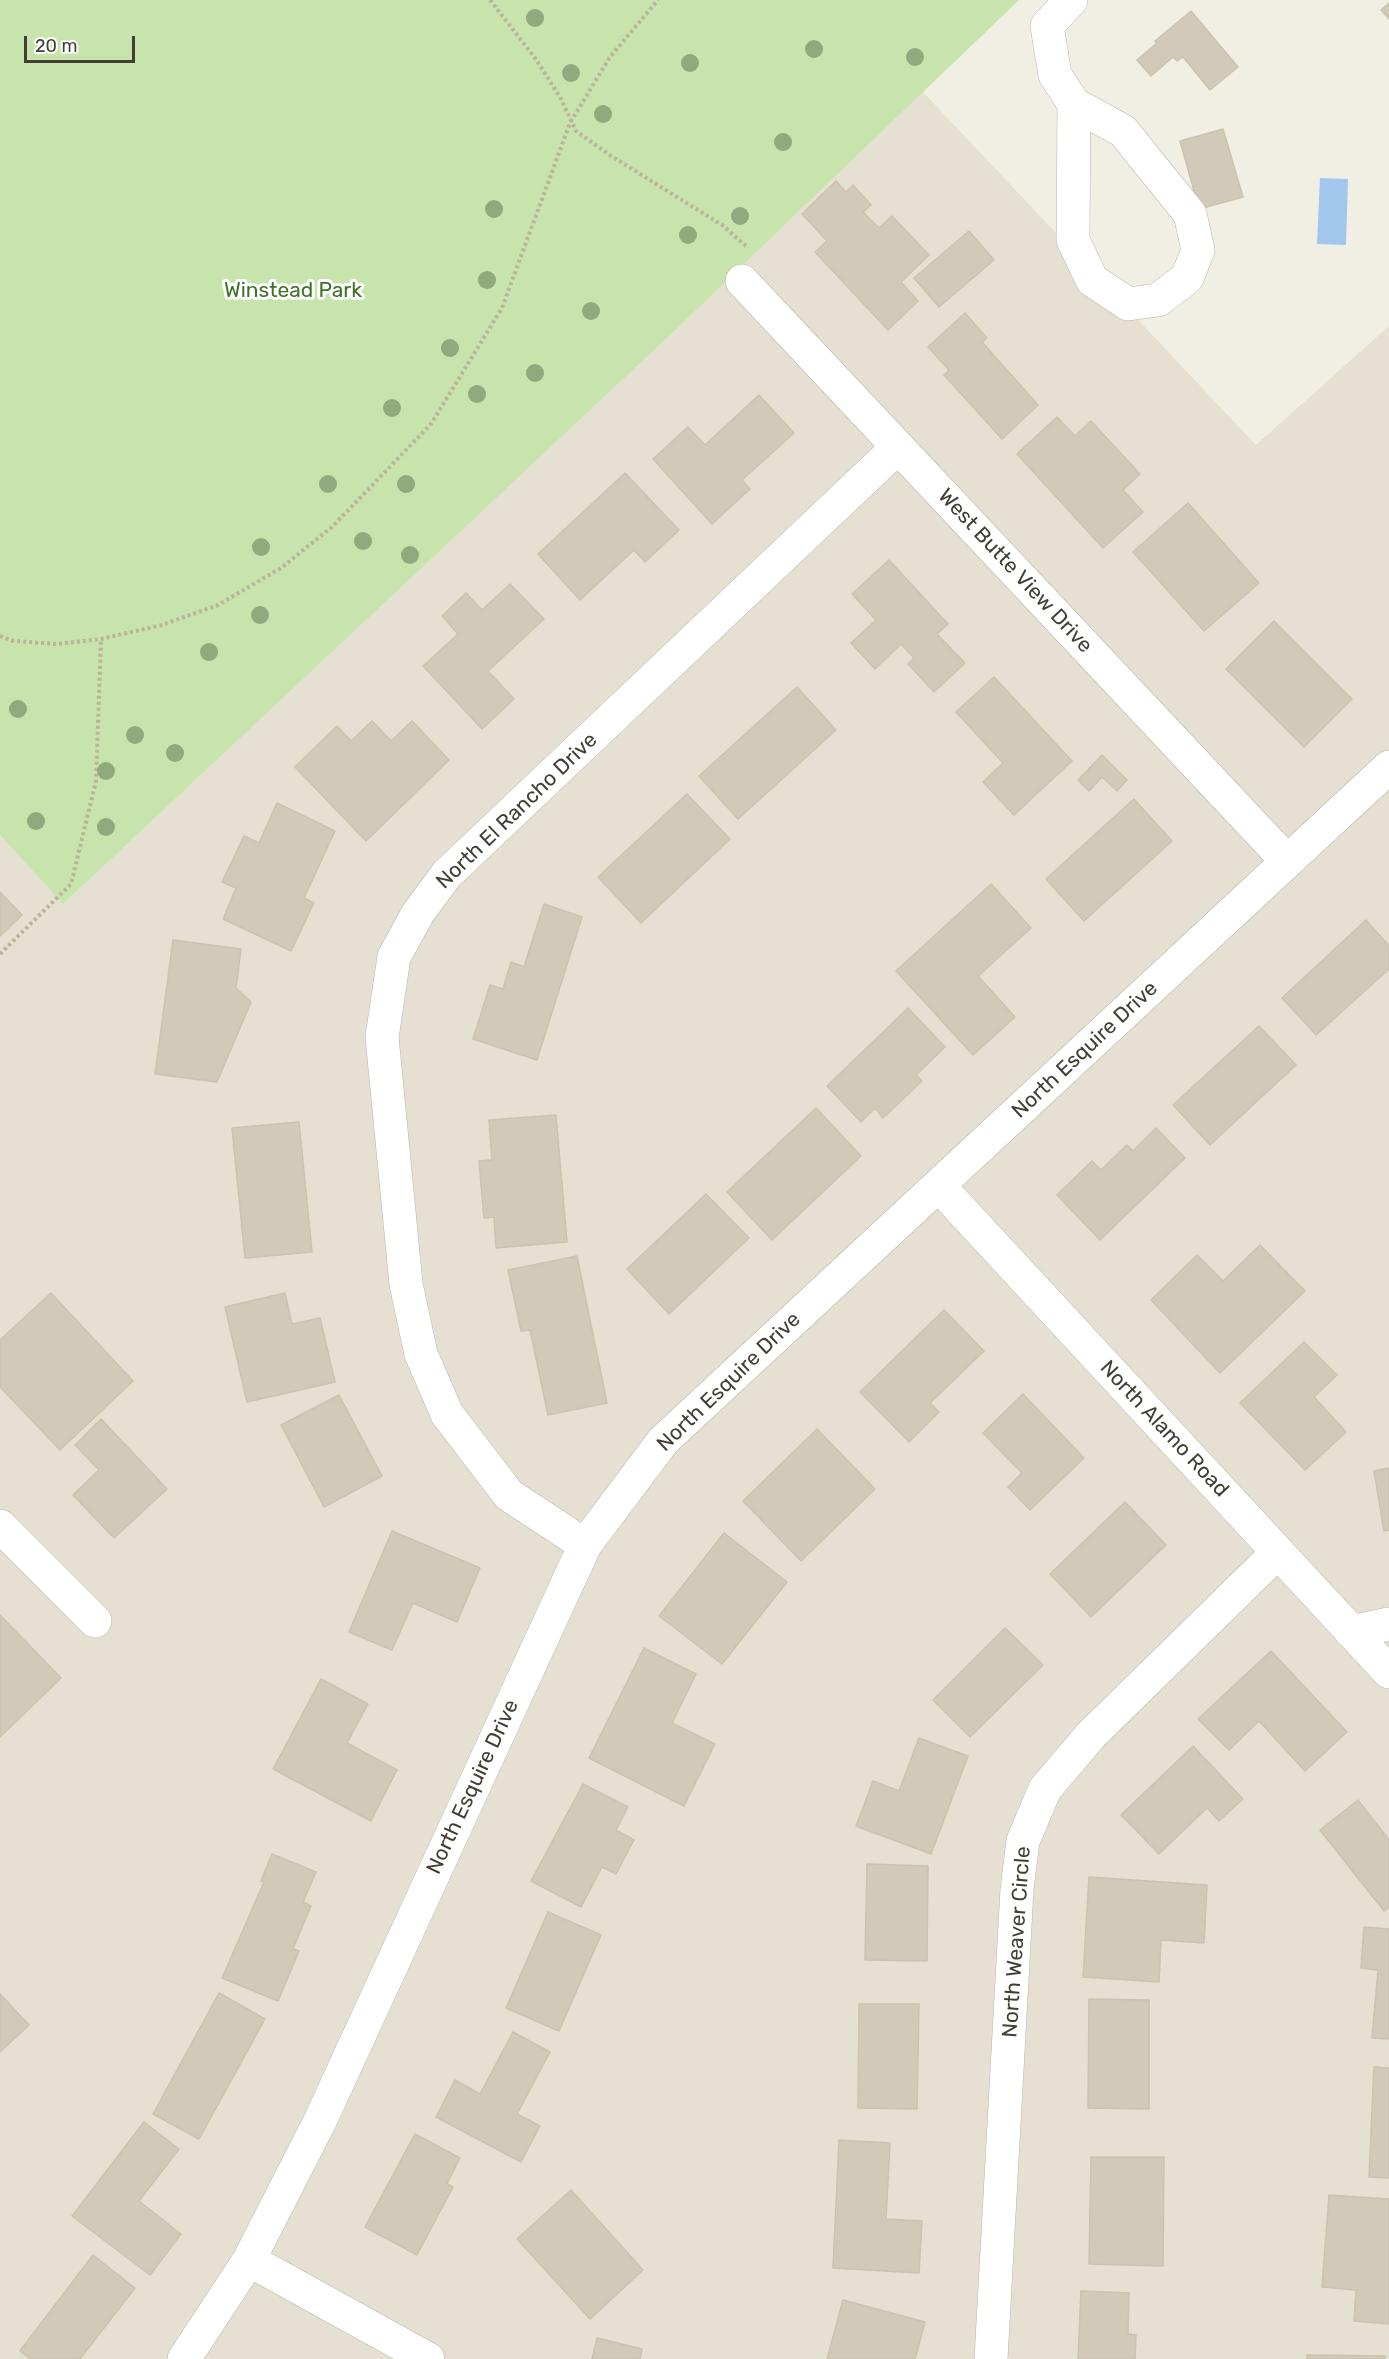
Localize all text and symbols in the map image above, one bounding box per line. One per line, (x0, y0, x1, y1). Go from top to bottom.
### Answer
scale bar (27, 24, 138, 62)
text: 20 m (35, 35, 77, 57)
park label: Winstead Park (224, 278, 362, 304)
street label: West Butte View Drive (932, 484, 1098, 658)
street label: North El Rancho Drive (431, 728, 603, 894)
street label: North Esquire Drive (1007, 976, 1163, 1124)
street label: North Esquire Drive (652, 1307, 806, 1457)
street label: North Alamo Road (1094, 1356, 1234, 1502)
street label: North Esquire Drive (422, 1696, 524, 1878)
street label: North Weaver Circle (998, 1845, 1036, 2039)

